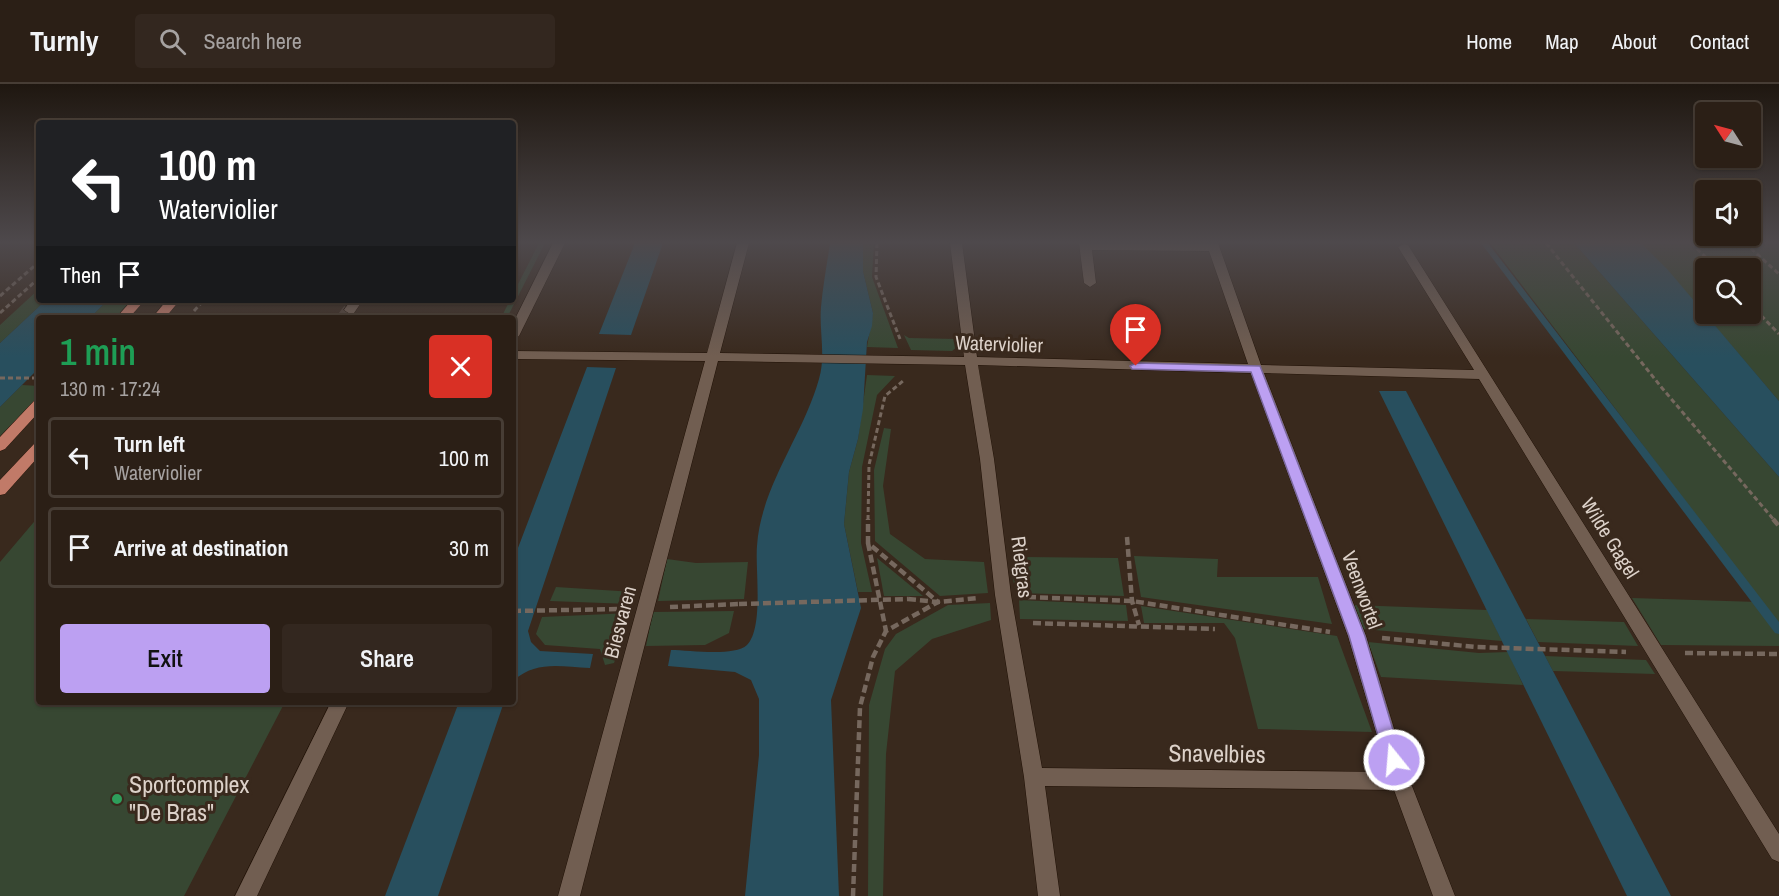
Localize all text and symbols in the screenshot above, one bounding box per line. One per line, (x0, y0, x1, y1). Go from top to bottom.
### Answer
search box (135, 14, 555, 68)
text: Turnly (30, 22, 99, 60)
icon: search (156, 25, 189, 58)
text: Search here (204, 26, 302, 56)
text: Home (1466, 27, 1512, 56)
text: Map (1545, 27, 1579, 56)
text: About (1612, 27, 1657, 56)
text: Contact (1690, 27, 1749, 56)
north arrow (1695, 102, 1761, 168)
map controls (1695, 102, 1761, 324)
text: 100 m (159, 137, 257, 193)
icon: left (60, 144, 138, 222)
button: sound (1695, 180, 1761, 246)
text: Waterviolier (159, 191, 278, 227)
icon: arrive (113, 258, 146, 291)
button: search (1695, 258, 1761, 324)
text: Then (60, 260, 101, 290)
pin (1110, 304, 1161, 366)
icon: arrive (1119, 313, 1152, 346)
text: 1 min (60, 328, 136, 376)
street label: Waterviolier (955, 328, 1044, 359)
button: close (429, 335, 492, 398)
text: 130 m · 17:24 (60, 375, 160, 402)
text: Turn left (114, 429, 185, 459)
icon: left (63, 441, 96, 474)
text: 100 m (439, 443, 489, 473)
text: Waterviolier (114, 459, 202, 486)
street label: Wilde Gagel (1575, 492, 1646, 583)
icon: arrive (63, 531, 96, 564)
text: Arrive at destination (114, 533, 288, 563)
text: 30 m (449, 533, 489, 563)
street label: Rietgras (1005, 535, 1040, 599)
street label: Veenwortel (1336, 547, 1389, 633)
street label: Biesvaren (597, 583, 642, 661)
button: Exit (60, 624, 270, 693)
button: Share (282, 624, 492, 693)
position arrow (1362, 728, 1426, 792)
street label: Snavelbies (1168, 736, 1266, 770)
place label: Sportcomplex "De Bras" (129, 768, 249, 828)
marker: Sportcomplex "De Bras" (110, 792, 124, 806)

